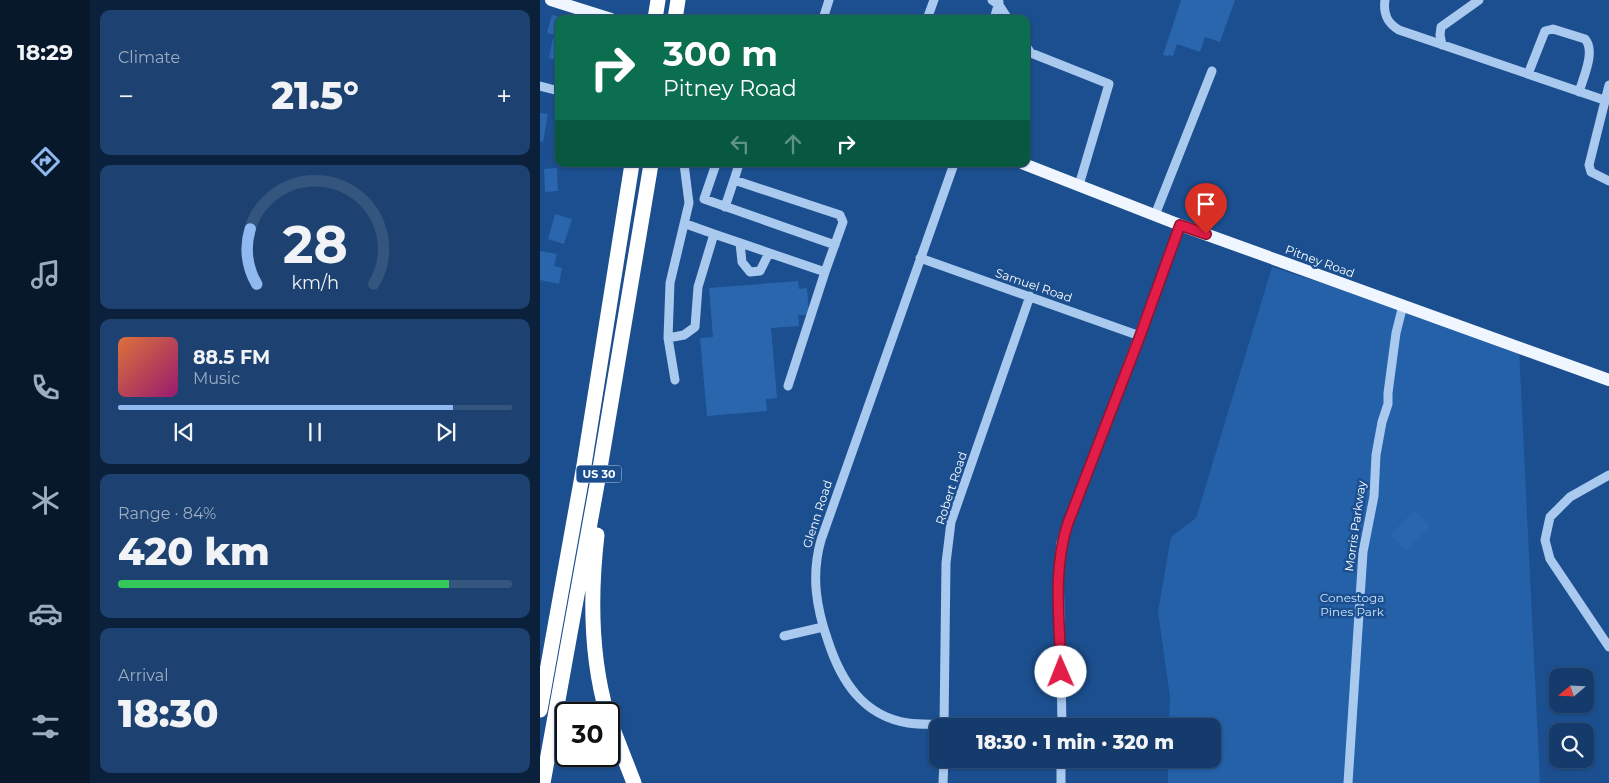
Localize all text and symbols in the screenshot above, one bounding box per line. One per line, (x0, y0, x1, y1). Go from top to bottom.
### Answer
text: 300 m (663, 32, 778, 75)
icon: right (580, 35, 645, 100)
text: 18:29 (17, 39, 73, 66)
text: Climate (118, 48, 180, 67)
text: 21.5° (271, 72, 359, 119)
text: Pitney Road (663, 75, 797, 102)
text: − (118, 79, 134, 113)
text: + (496, 79, 512, 113)
icon: left (726, 130, 754, 158)
icon: ahead (779, 130, 807, 158)
icon: right (832, 130, 860, 158)
icon: directions (28, 144, 63, 179)
pin (1185, 183, 1227, 234)
icon: arrive (1192, 190, 1220, 218)
text: 28 (282, 213, 348, 276)
street label: Pitney Road (1283, 241, 1357, 281)
icon: music (28, 257, 63, 292)
street label: Samuel Road (994, 265, 1074, 305)
text: km/h (291, 272, 339, 293)
text: 88.5 FM (193, 346, 270, 369)
text: Music (193, 369, 240, 388)
icon: phone (28, 370, 63, 405)
icon: previous (170, 418, 198, 446)
icon: pause (301, 418, 329, 446)
icon: next (432, 418, 460, 446)
street label: Robert Road (932, 450, 970, 526)
road number: US 30 (576, 466, 622, 482)
street label: Glenn Road (799, 478, 835, 550)
street label: Morris Parkway (1341, 479, 1369, 572)
icon: climate (28, 483, 63, 518)
text: Range · 84% (118, 504, 216, 523)
text: 420 km (118, 528, 270, 575)
park label: Conestoga Pines Park (1320, 590, 1385, 619)
icon: car (28, 596, 63, 631)
position arrow (1034, 645, 1086, 697)
text: Arrival (118, 666, 168, 685)
north arrow (1549, 668, 1594, 712)
map controls (1549, 668, 1594, 768)
text: 18:30 (118, 690, 219, 737)
speed limit sign: 30 (555, 702, 620, 767)
icon: filters (28, 709, 63, 744)
button: search (1549, 723, 1594, 768)
text: 18:30 · 1 min · 320 m (976, 731, 1174, 754)

